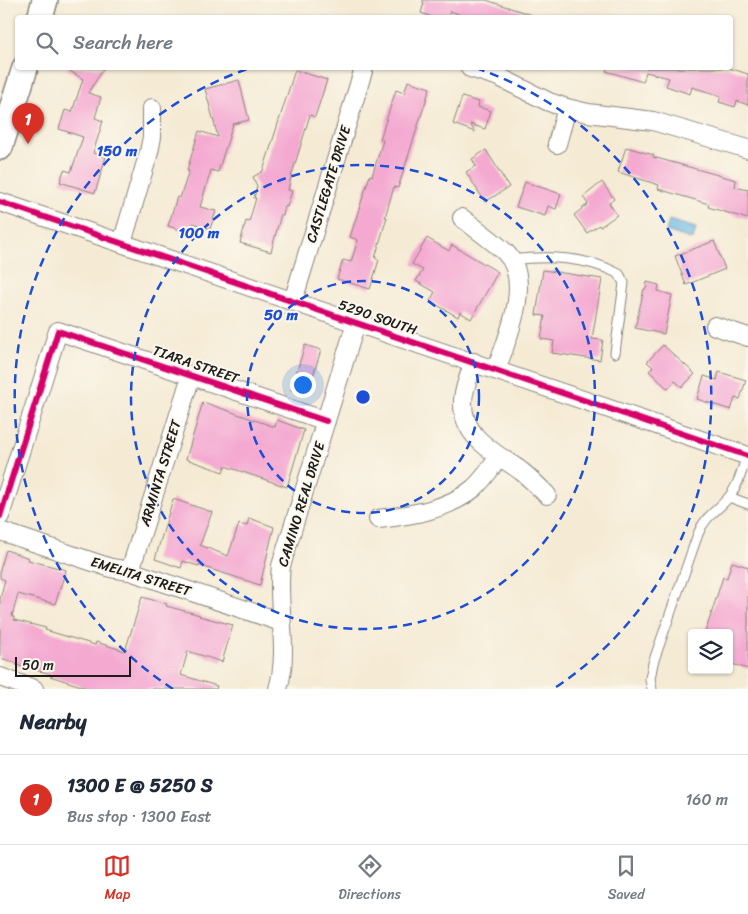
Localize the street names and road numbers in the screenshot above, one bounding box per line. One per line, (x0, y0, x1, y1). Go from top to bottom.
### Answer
street label: CASTLEGATE DRIVE (299, 121, 359, 246)
street label: 5290 SOUTH (335, 292, 421, 343)
street label: TIARA STREET (149, 338, 243, 391)
street label: ARMINTA STREET (132, 415, 189, 530)
street label: CAMINO REAL DRIVE (271, 437, 333, 570)
street label: EMELITA STREET (88, 549, 195, 604)

